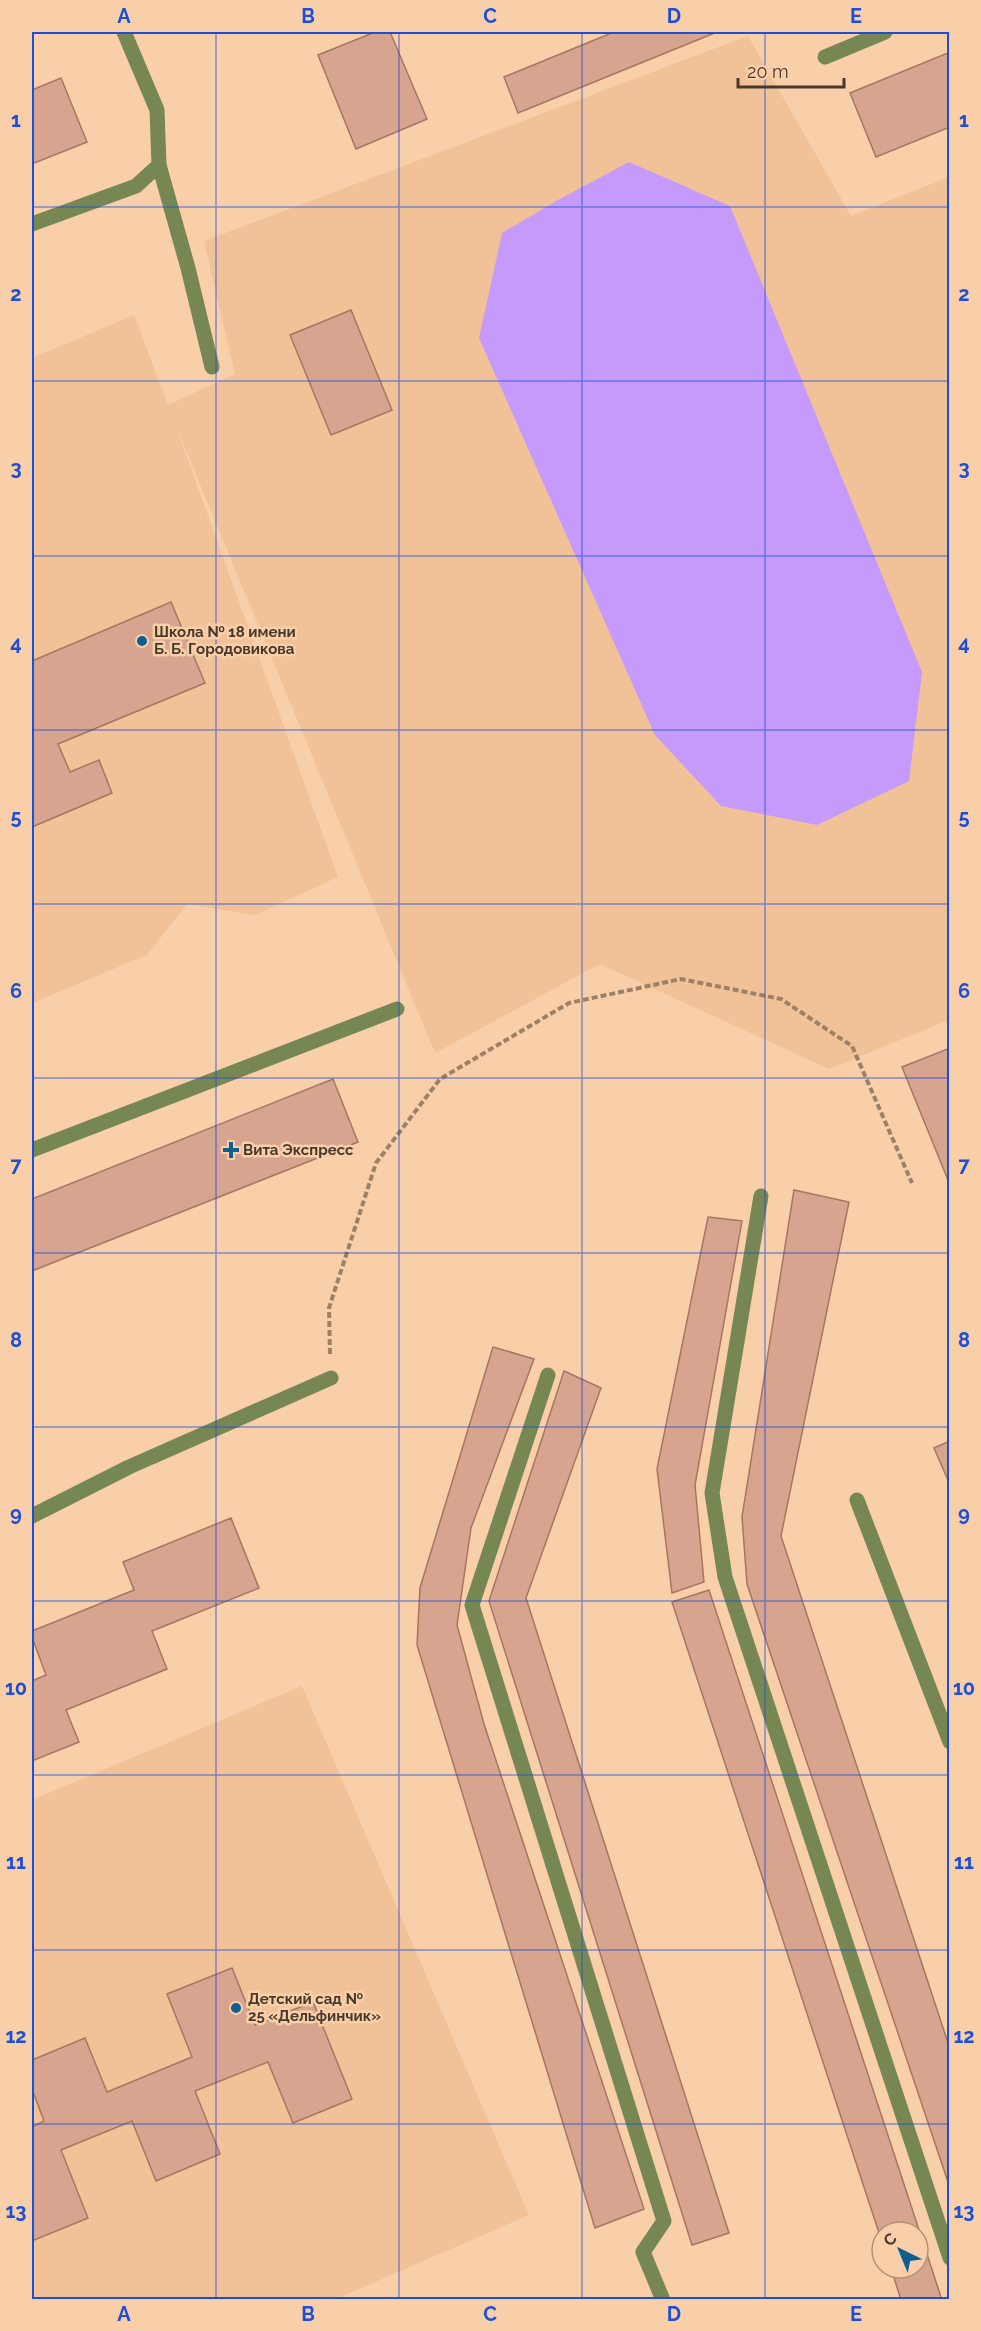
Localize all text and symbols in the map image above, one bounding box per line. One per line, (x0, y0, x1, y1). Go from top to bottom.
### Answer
text: A (117, 4, 131, 28)
text: B (301, 4, 315, 28)
text: C (483, 4, 497, 28)
text: D (667, 4, 681, 28)
text: E (850, 4, 862, 28)
scale bar (738, 51, 844, 89)
text: 20 m (747, 61, 789, 82)
text: 1 (11, 108, 21, 132)
text: 1 (959, 108, 969, 132)
text: 2 (10, 282, 22, 306)
text: 2 (958, 282, 970, 306)
text: 3 (10, 456, 22, 480)
text: 3 (958, 456, 970, 480)
place label: Школа № 18 имени Б. Б. Городовикова (154, 623, 296, 658)
text: 4 (10, 631, 22, 655)
text: 4 (958, 631, 970, 655)
marker: Школа № 18 имени Б. Б. Городовикова (135, 634, 149, 648)
text: 5 (10, 805, 22, 829)
text: 5 (958, 805, 970, 829)
text: 6 (10, 979, 22, 1003)
text: 6 (958, 979, 970, 1003)
place label: Вита Экспресс (243, 1141, 354, 1159)
marker: Вита Экспресс (224, 1143, 238, 1157)
text: 7 (10, 1153, 22, 1177)
text: 7 (958, 1153, 970, 1177)
text: 8 (10, 1328, 22, 1352)
text: 8 (958, 1328, 970, 1352)
text: 9 (10, 1502, 22, 1526)
text: 9 (958, 1502, 970, 1526)
text: 10 (5, 1676, 27, 1700)
text: 10 (953, 1676, 975, 1700)
text: 11 (6, 1850, 26, 1874)
text: 11 (954, 1850, 974, 1874)
place label: Детский сад № 25 «Дельфинчик» (248, 1990, 381, 2025)
marker: Детский сад № 25 «Дельфинчик» (229, 2001, 243, 2015)
text: 12 (5, 2024, 27, 2048)
text: 12 (953, 2024, 975, 2048)
text: 13 (5, 2199, 27, 2223)
text: 13 (953, 2199, 975, 2223)
north arrow (870, 2220, 930, 2280)
text: С (880, 2229, 901, 2250)
text: A (117, 2302, 131, 2326)
text: B (301, 2302, 315, 2326)
text: C (483, 2302, 497, 2326)
text: D (667, 2302, 681, 2326)
text: E (850, 2302, 862, 2326)

